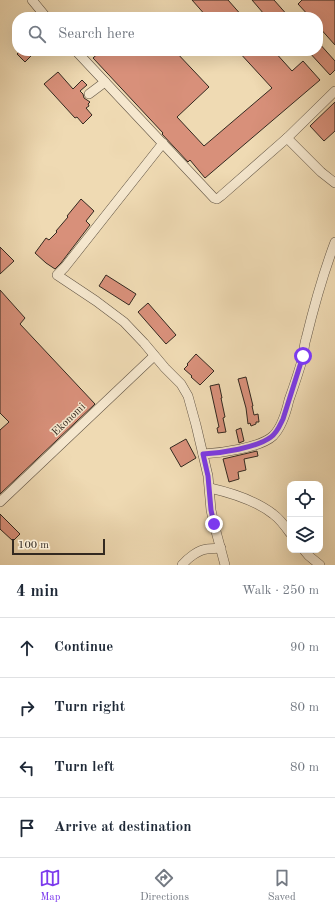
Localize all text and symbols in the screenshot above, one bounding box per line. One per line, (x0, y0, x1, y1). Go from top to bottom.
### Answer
search box (12, 12, 323, 56)
icon: search (26, 23, 48, 45)
text: Search here (58, 27, 135, 42)
route start (294, 347, 312, 365)
street label: Ekonomi (50, 401, 88, 439)
map controls (287, 481, 323, 553)
button: locate (287, 481, 323, 517)
route end (205, 515, 223, 533)
button: layers (287, 517, 323, 553)
scale bar (12, 537, 105, 556)
text: 100 m (18, 540, 49, 551)
text: 4 min (16, 583, 59, 600)
text: Walk · 250 m (242, 584, 319, 597)
icon: ahead (16, 637, 38, 659)
text: Continue (54, 640, 113, 655)
text: 90 m (290, 641, 319, 654)
icon: right (16, 697, 38, 719)
text: Turn right (54, 700, 125, 715)
text: 80 m (290, 701, 319, 714)
icon: left (16, 757, 38, 779)
text: Turn left (54, 760, 114, 775)
text: 80 m (290, 761, 319, 774)
icon: arrive (16, 817, 38, 839)
text: Arrive at destination (54, 820, 192, 835)
tab: Map (39, 867, 61, 905)
tab: Directions (140, 867, 189, 905)
tab: Saved (268, 867, 296, 905)

